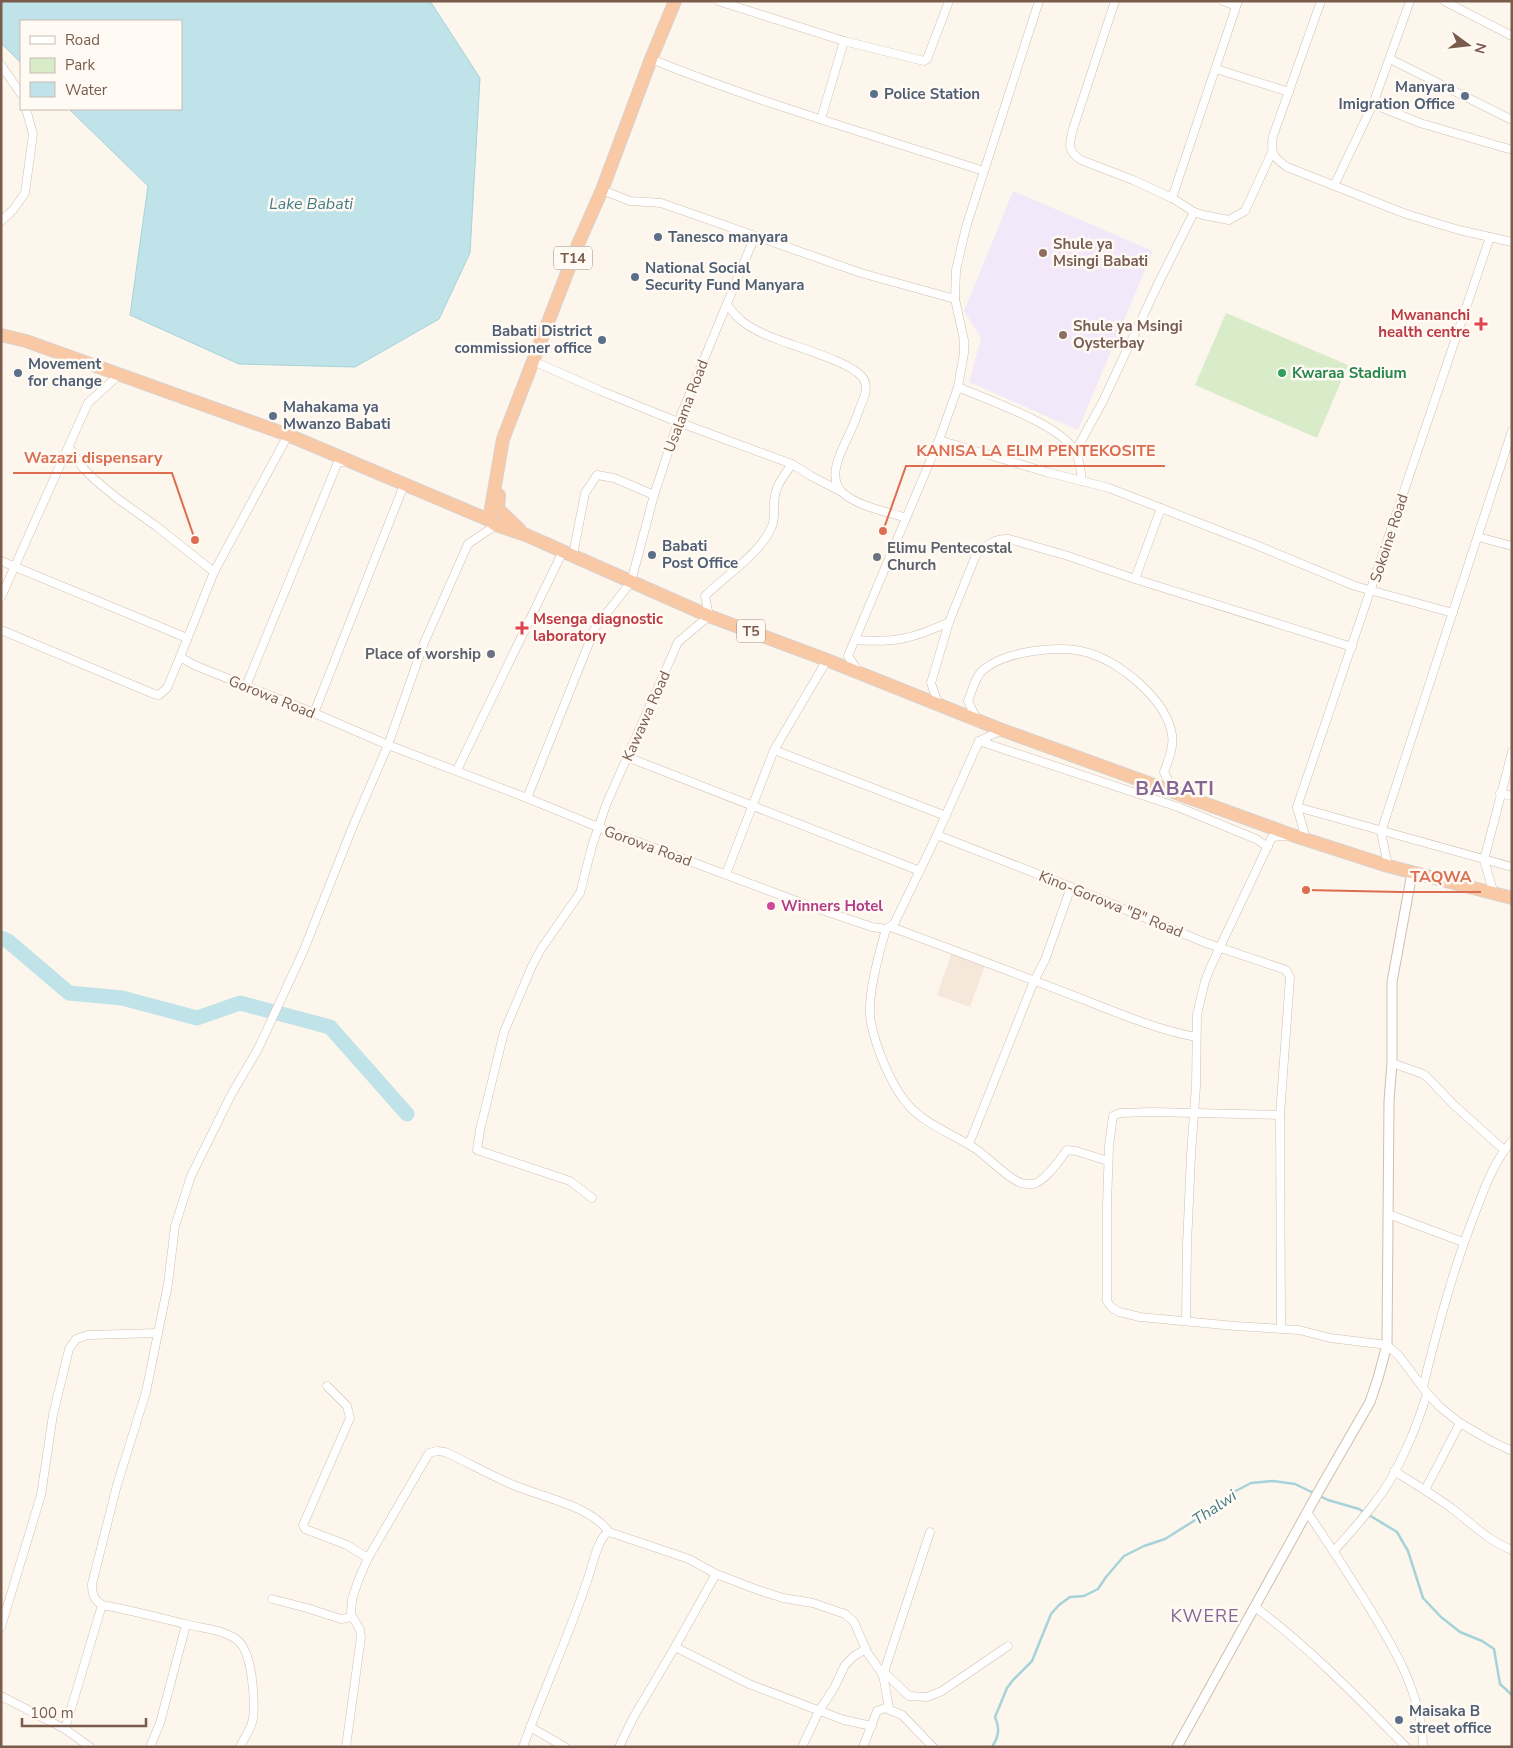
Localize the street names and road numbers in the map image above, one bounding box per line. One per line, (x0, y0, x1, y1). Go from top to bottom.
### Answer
road number: T14 (554, 247, 592, 270)
street label: Usalama Road (659, 357, 713, 455)
street label: Sokoine Road (1365, 491, 1413, 585)
road number: T5 (737, 620, 765, 642)
street label: Kawawa Road (617, 668, 675, 764)
street label: Gorowa Road (226, 671, 318, 723)
street label: Gorowa Road (601, 821, 695, 871)
street label: Kino-Gorowa "B" Road (1036, 866, 1186, 942)

